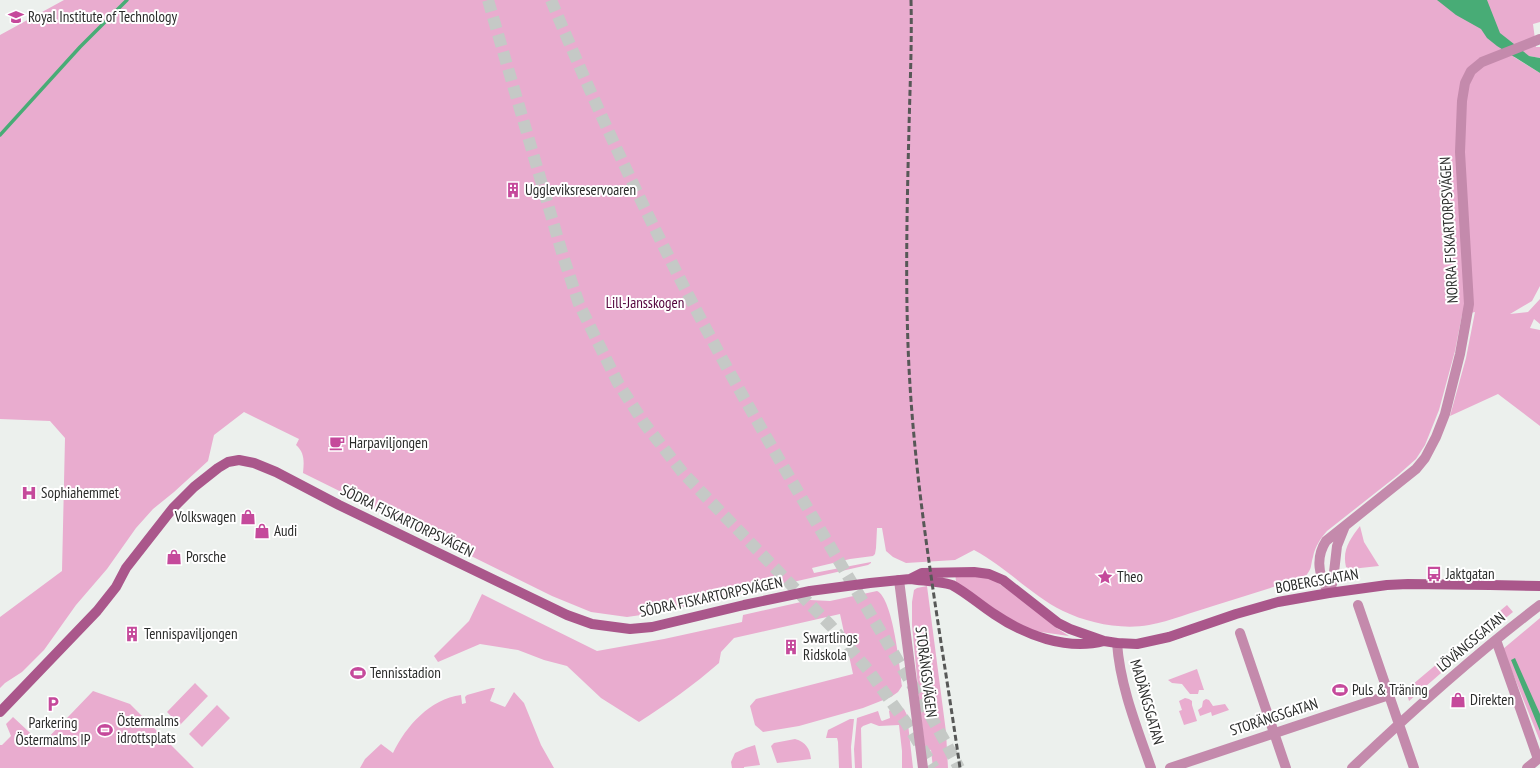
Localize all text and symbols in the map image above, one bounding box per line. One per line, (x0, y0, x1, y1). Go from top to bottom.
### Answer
place label: Royal Institute of Technology (28, 7, 177, 26)
school or university icon: Royal Institute of Technology (7, 8, 25, 26)
street label: NORRA FISKARTORPSVÄGEN (1435, 156, 1462, 304)
place label: Uggleviksreservoaren (525, 180, 636, 199)
building icon: Uggleviksreservoaren (504, 181, 522, 199)
park label: Lill-Jansskogen (606, 293, 684, 312)
place label: Harpaviljongen (349, 433, 428, 452)
cafe icon: Harpaviljongen (328, 434, 346, 452)
street label: SÖDRA FISKARTORPSVÄGEN (338, 480, 477, 561)
place label: Sophiahemmet (41, 483, 119, 502)
hospital icon: Sophiahemmet (20, 484, 38, 502)
place label: Volkswagen (174, 507, 236, 526)
shop icon: Volkswagen (239, 508, 257, 526)
place label: Audi (274, 521, 297, 540)
shop icon: Audi (253, 522, 271, 540)
place label: Porsche (186, 547, 226, 566)
shop icon: Porsche (165, 548, 183, 566)
street label: BOBERGSGATAN (1274, 564, 1360, 597)
place label: Jaktgatan (1445, 564, 1495, 583)
bus stop icon: Jaktgatan (1425, 565, 1443, 583)
place label: Theo (1117, 567, 1143, 586)
place icon: Theo (1096, 568, 1114, 586)
street label: SÖDRA FISKARTORPSVÄGEN (638, 572, 784, 621)
street label: LÖVÄNGSGATAN (1433, 608, 1509, 676)
place label: Tennispaviljongen (144, 624, 238, 643)
building icon: Tennispaviljongen (123, 625, 141, 643)
street label: STORÄNGSVÄGEN (911, 625, 942, 719)
place label: Swartlings Ridskola (803, 628, 858, 664)
building icon: Swartlings Ridskola (782, 638, 800, 656)
street label: MADÄNGSGATAN (1126, 657, 1169, 747)
place label: Tennisstadion (370, 663, 441, 682)
sports icon: Tennisstadion (349, 664, 367, 682)
place label: Puls & Träning (1352, 680, 1428, 699)
sports icon: Puls & Träning (1331, 681, 1349, 699)
place label: Direkten (1470, 690, 1514, 709)
shop icon: Direkten (1449, 691, 1467, 709)
street label: STORÄNGSGATAN (1227, 693, 1320, 740)
parking icon: Parkering Östermalms IP (44, 695, 62, 713)
place label: Östermalms idrottsplats (117, 711, 179, 747)
place label: Parkering Östermalms IP (15, 713, 91, 749)
sports icon: Östermalms idrottsplats (96, 721, 114, 739)

